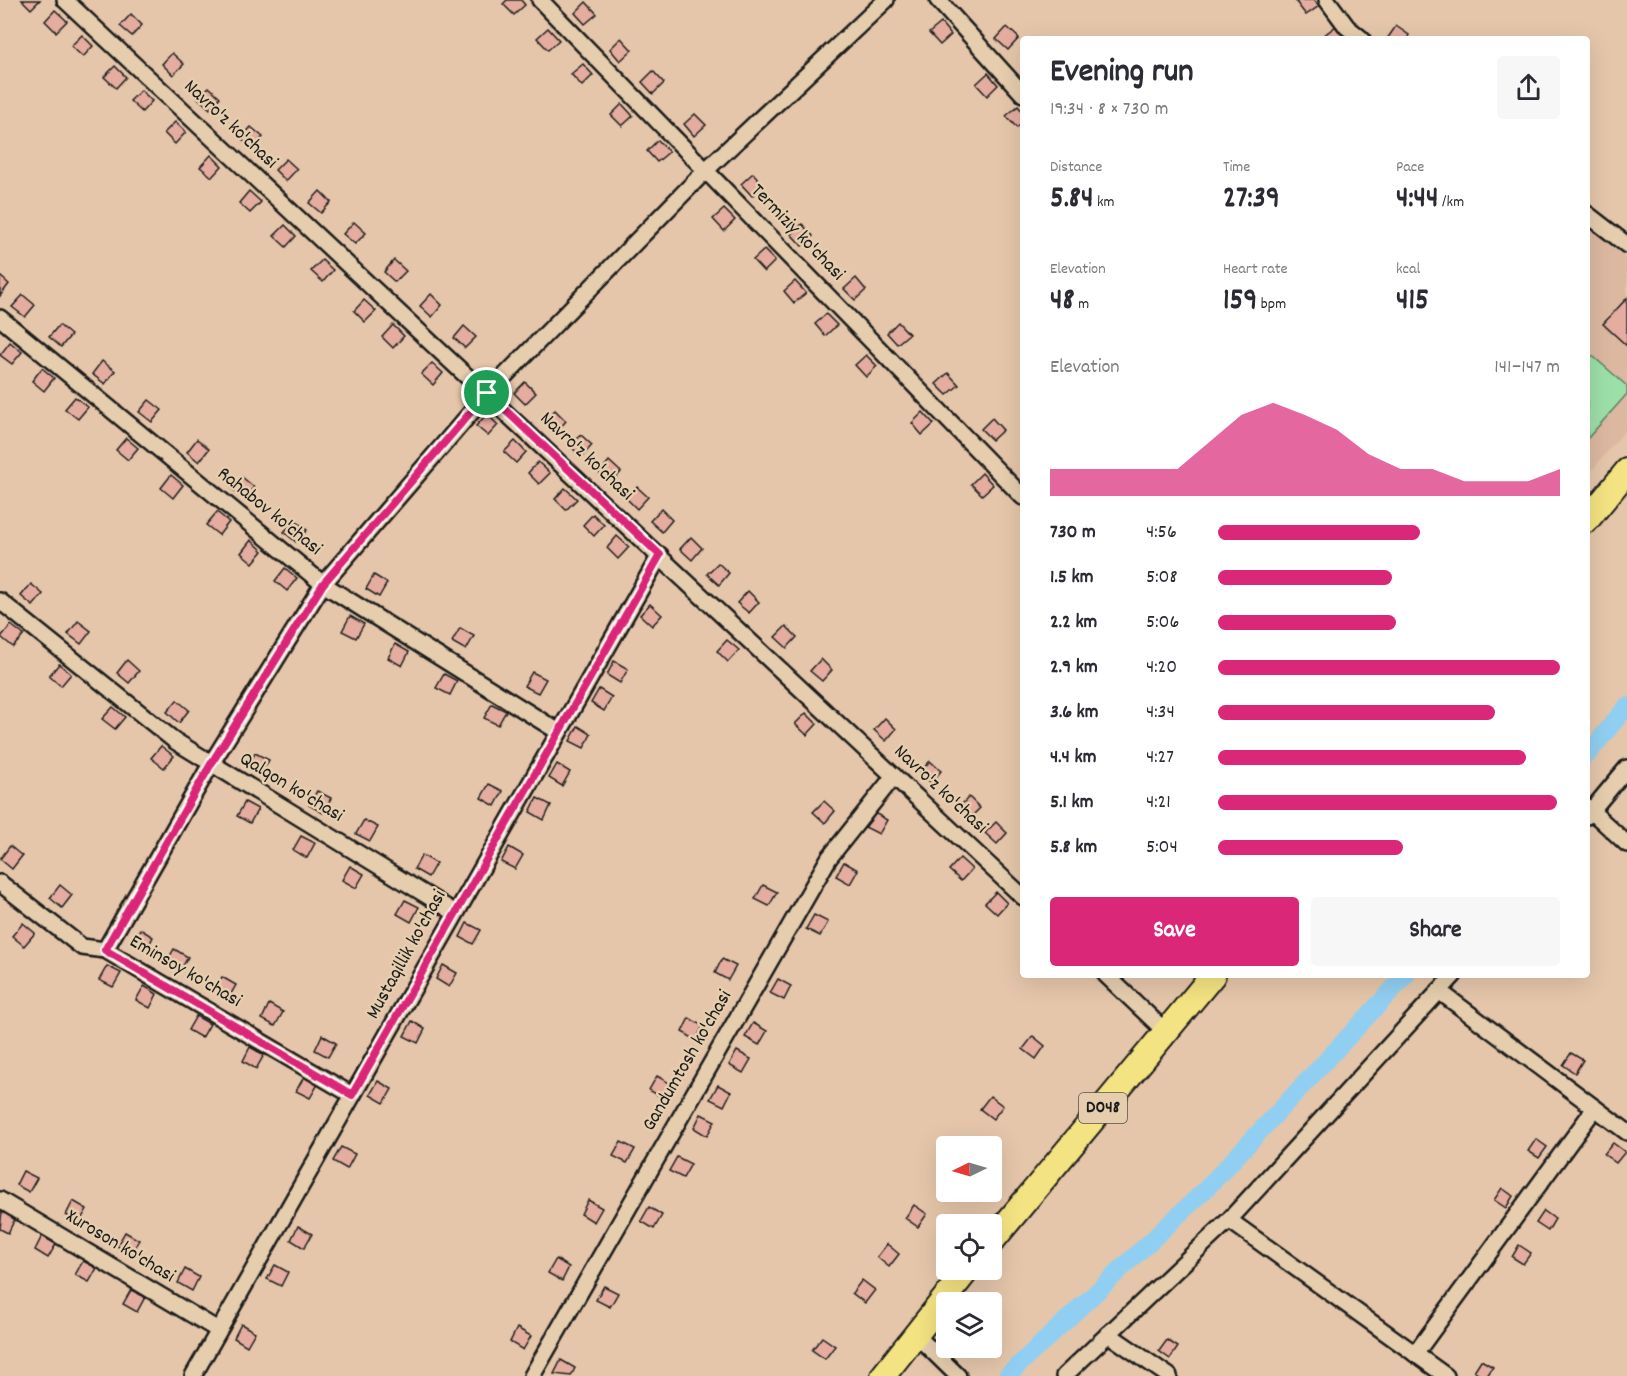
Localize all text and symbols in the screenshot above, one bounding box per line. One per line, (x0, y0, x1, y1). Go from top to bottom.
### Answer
text: Evening run (1050, 50, 1194, 97)
button: share (1497, 56, 1560, 119)
street label: Navro'z ko'chasi (177, 74, 284, 176)
text: 19:34 · 8 × 730 m (1050, 96, 1169, 124)
text: Distance (1050, 156, 1102, 179)
text: Time (1223, 156, 1250, 179)
text: Pace (1396, 156, 1424, 179)
street label: Termiziy ko'chasi (743, 178, 851, 288)
text: 5.84 (1050, 179, 1093, 222)
text: 27:39 (1223, 179, 1280, 222)
text: 4:44 (1396, 179, 1438, 222)
text: km (1093, 191, 1115, 214)
text: /km (1438, 191, 1464, 214)
text: Elevation (1050, 258, 1106, 281)
text: Heart rate (1223, 258, 1288, 281)
text: kcal (1396, 258, 1420, 281)
text: 48 (1050, 281, 1074, 324)
text: 159 (1223, 281, 1257, 324)
text: 415 (1396, 281, 1429, 324)
text: m (1074, 293, 1089, 316)
text: bpm (1257, 293, 1286, 316)
text: Elevation (1050, 354, 1120, 382)
text: 141–147 m (1494, 354, 1560, 382)
pin (461, 367, 512, 418)
icon: arrive (470, 376, 503, 409)
street label: Navro'z ko'chasi (533, 406, 640, 508)
street label: Rahabov ko'chasi (211, 461, 328, 563)
text: 730 m (1050, 519, 1096, 547)
text: 4:56 (1146, 519, 1177, 547)
text: 1.5 km (1050, 564, 1093, 592)
text: 5:08 (1146, 564, 1178, 592)
text: 2.2 km (1050, 609, 1097, 637)
text: 5:06 (1146, 609, 1179, 637)
text: 2.9 km (1050, 654, 1098, 682)
text: 4:20 (1146, 654, 1177, 682)
text: 3.6 km (1050, 699, 1099, 727)
text: 4:34 (1146, 699, 1175, 727)
street label: Navro'z ko'chasi (887, 739, 994, 841)
text: 4.4 km (1050, 744, 1096, 772)
text: 4:27 (1146, 744, 1174, 772)
street label: Qalqon ko'chasi (234, 746, 349, 830)
text: 5.1 km (1050, 789, 1093, 817)
text: 4:21 (1146, 789, 1171, 817)
text: 5.8 km (1050, 834, 1097, 862)
text: 5:04 (1146, 834, 1178, 862)
street label: Mustaqillik ko'chasi (360, 885, 454, 1025)
button: Save (1050, 897, 1299, 966)
button: Share (1311, 897, 1560, 966)
street label: Eminsoy ko'chasi (124, 929, 247, 1016)
street label: Gandumtosh ko'chasi (636, 985, 740, 1137)
road number: D048 (1079, 1093, 1127, 1123)
north arrow (936, 1136, 1002, 1202)
map controls (936, 1136, 1002, 1358)
street label: Xuroson ko'chasi (60, 1203, 180, 1291)
button: locate (936, 1214, 1002, 1280)
button: layers (936, 1292, 1002, 1358)

